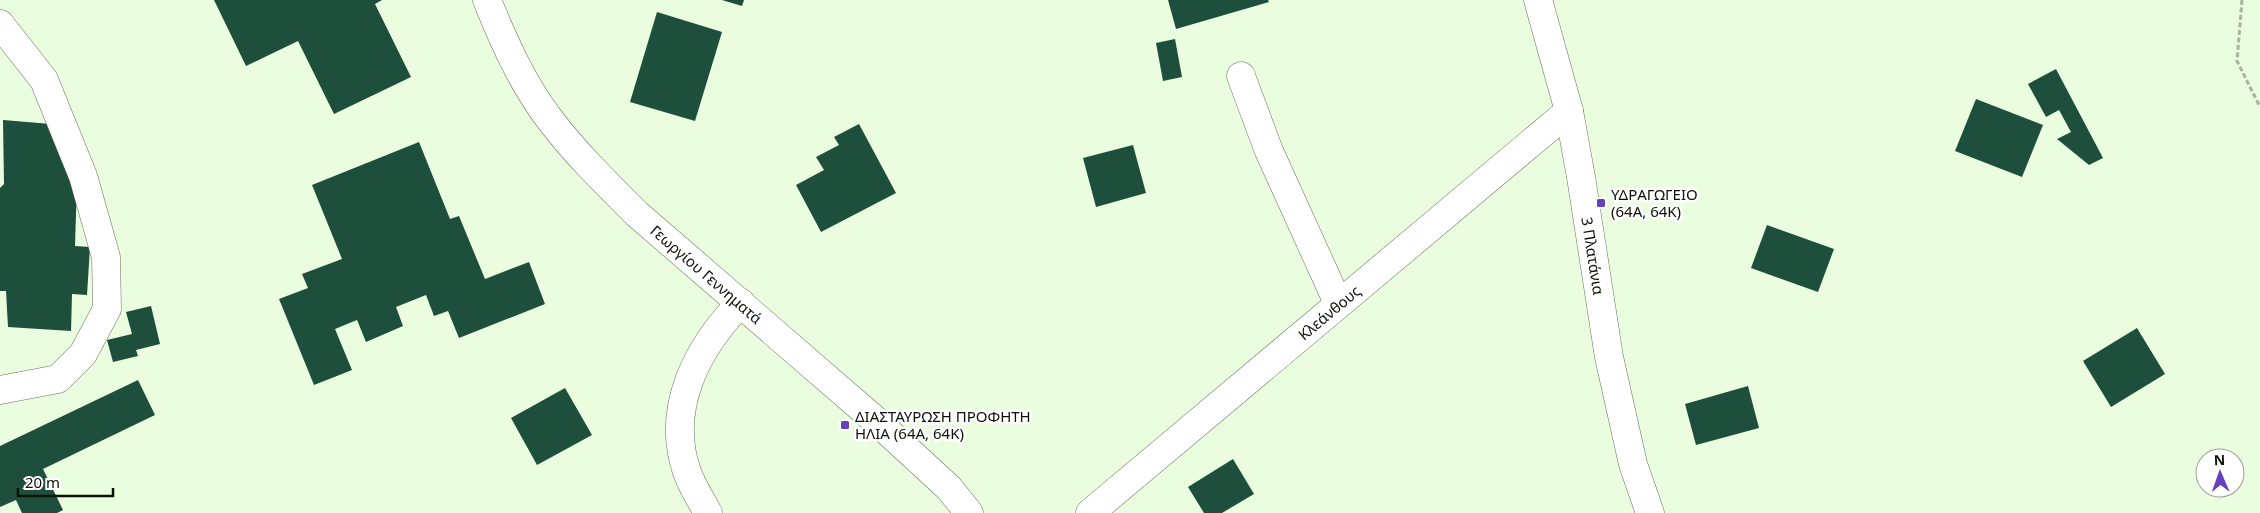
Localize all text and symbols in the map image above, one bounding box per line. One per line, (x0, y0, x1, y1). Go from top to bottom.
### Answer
place label: ΥΔΡΑΓΩΓΕΙΟ (64Α, 64Κ) (1611, 184, 1698, 221)
marker: ΥΔΡΑΓΩΓΕΙΟ (64Α, 64Κ) (1595, 197, 1607, 209)
street label: 3 Πλατάνια (1577, 215, 1609, 297)
street label: Γεωργίου Γεννηματά (646, 220, 767, 328)
street label: Κλεάνθους (1294, 281, 1364, 344)
place label: ΔΙΑΣΤΑΥΡΩΣΗ ΠΡΟΦΗΤΗ ΗΛΙΑ (64Α, 64Κ) (855, 406, 1031, 443)
marker: ΔΙΑΣΤΑΥΡΩΣΗ ΠΡΟΦΗΤΗ ΗΛΙΑ (64Α, 64Κ) (839, 419, 851, 431)
north arrow (2195, 448, 2245, 498)
text: N (2214, 450, 2226, 469)
scale bar (18, 466, 112, 498)
text: 20 m (25, 472, 60, 492)

